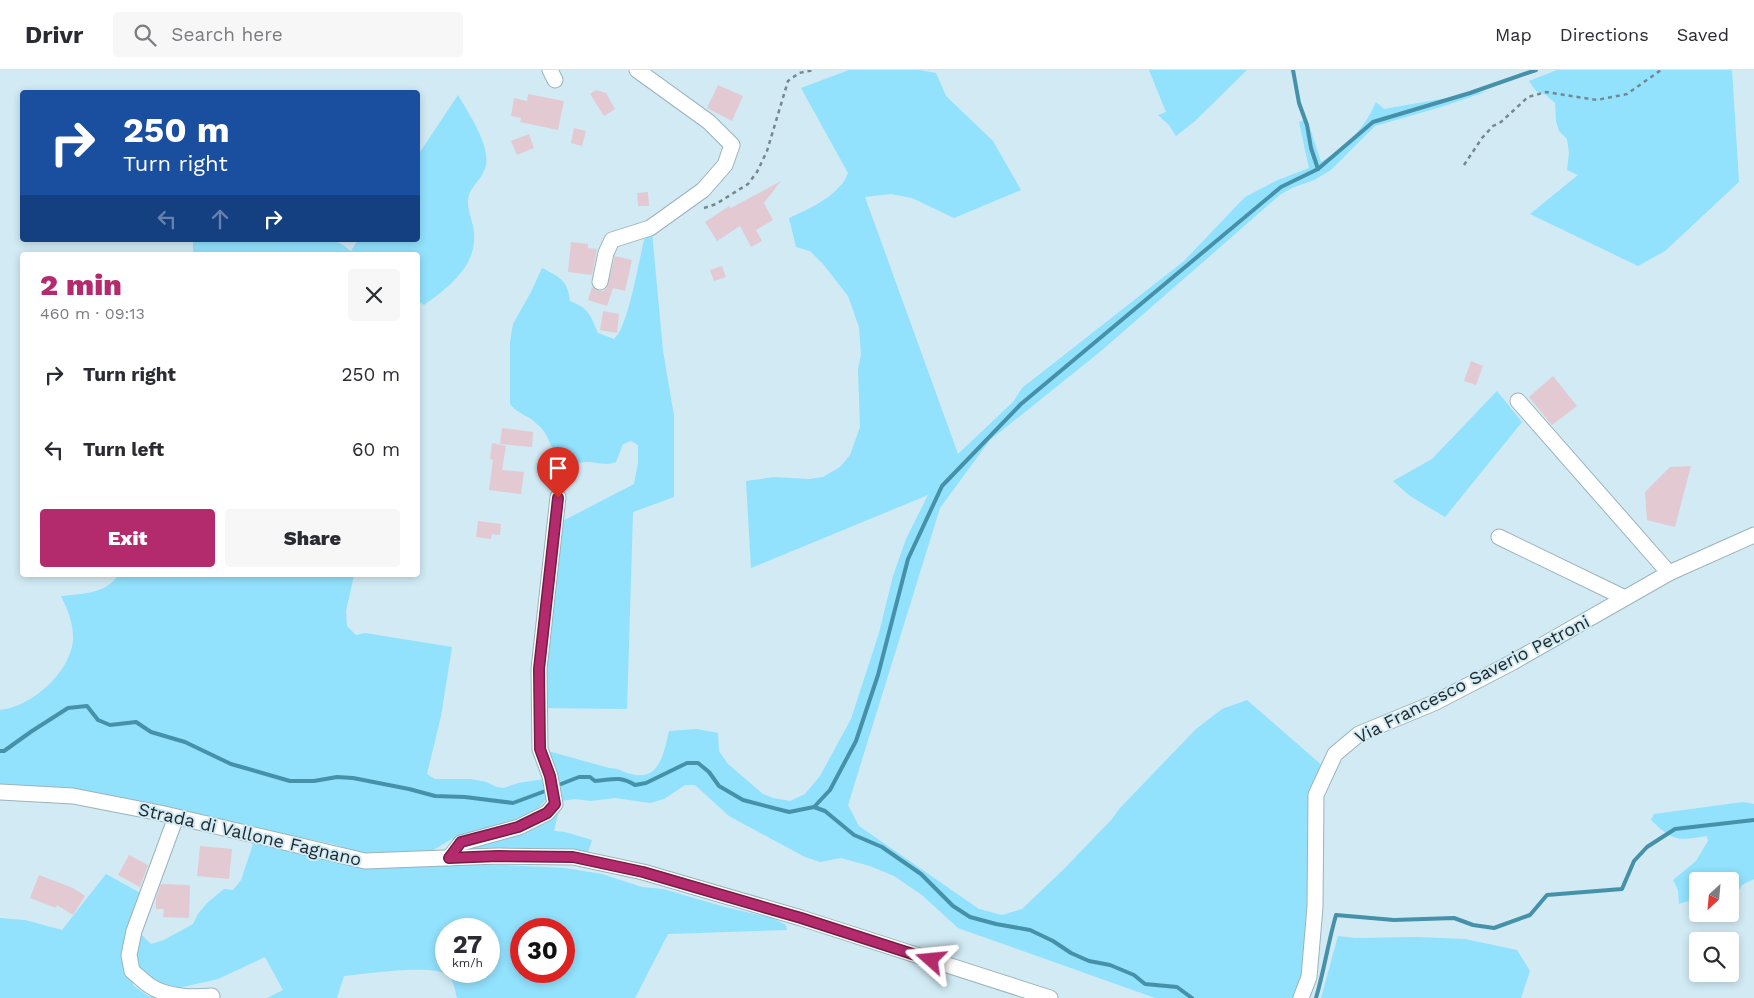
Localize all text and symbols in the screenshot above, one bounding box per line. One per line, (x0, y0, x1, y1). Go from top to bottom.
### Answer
search box (113, 12, 463, 57)
text: Drivr (25, 21, 83, 49)
icon: search (131, 21, 159, 49)
text: Search here (171, 23, 283, 46)
text: Map (1495, 24, 1532, 45)
text: Directions (1560, 24, 1649, 45)
text: Saved (1677, 24, 1729, 45)
text: 250 m (123, 109, 230, 151)
icon: right (40, 110, 105, 175)
text: Turn right (123, 151, 228, 176)
icon: left (153, 205, 181, 233)
icon: ahead (206, 205, 234, 233)
icon: right (259, 205, 287, 233)
text: 2 min (40, 267, 122, 302)
button: close (348, 269, 400, 321)
text: 460 m · 09:13 (40, 304, 145, 323)
icon: right (40, 361, 68, 389)
text: Turn right (83, 363, 176, 386)
text: 250 m (341, 363, 400, 386)
icon: left (40, 436, 68, 464)
text: Turn left (83, 438, 164, 461)
text: 60 m (352, 438, 400, 461)
pin (537, 447, 579, 498)
icon: arrive (544, 454, 572, 482)
button: Exit (40, 509, 215, 567)
button: Share (225, 509, 400, 567)
street label: Via Francesco Saverio Petroni (1351, 611, 1593, 747)
street label: Strada di Vallone Fagnano (136, 798, 364, 870)
north arrow (1689, 872, 1739, 922)
map controls (1689, 872, 1739, 982)
speed limit sign: 30 (510, 918, 575, 983)
text: 27 (453, 930, 482, 959)
button: search (1689, 932, 1739, 982)
position arrow (904, 933, 956, 985)
text: km/h (452, 956, 483, 970)

